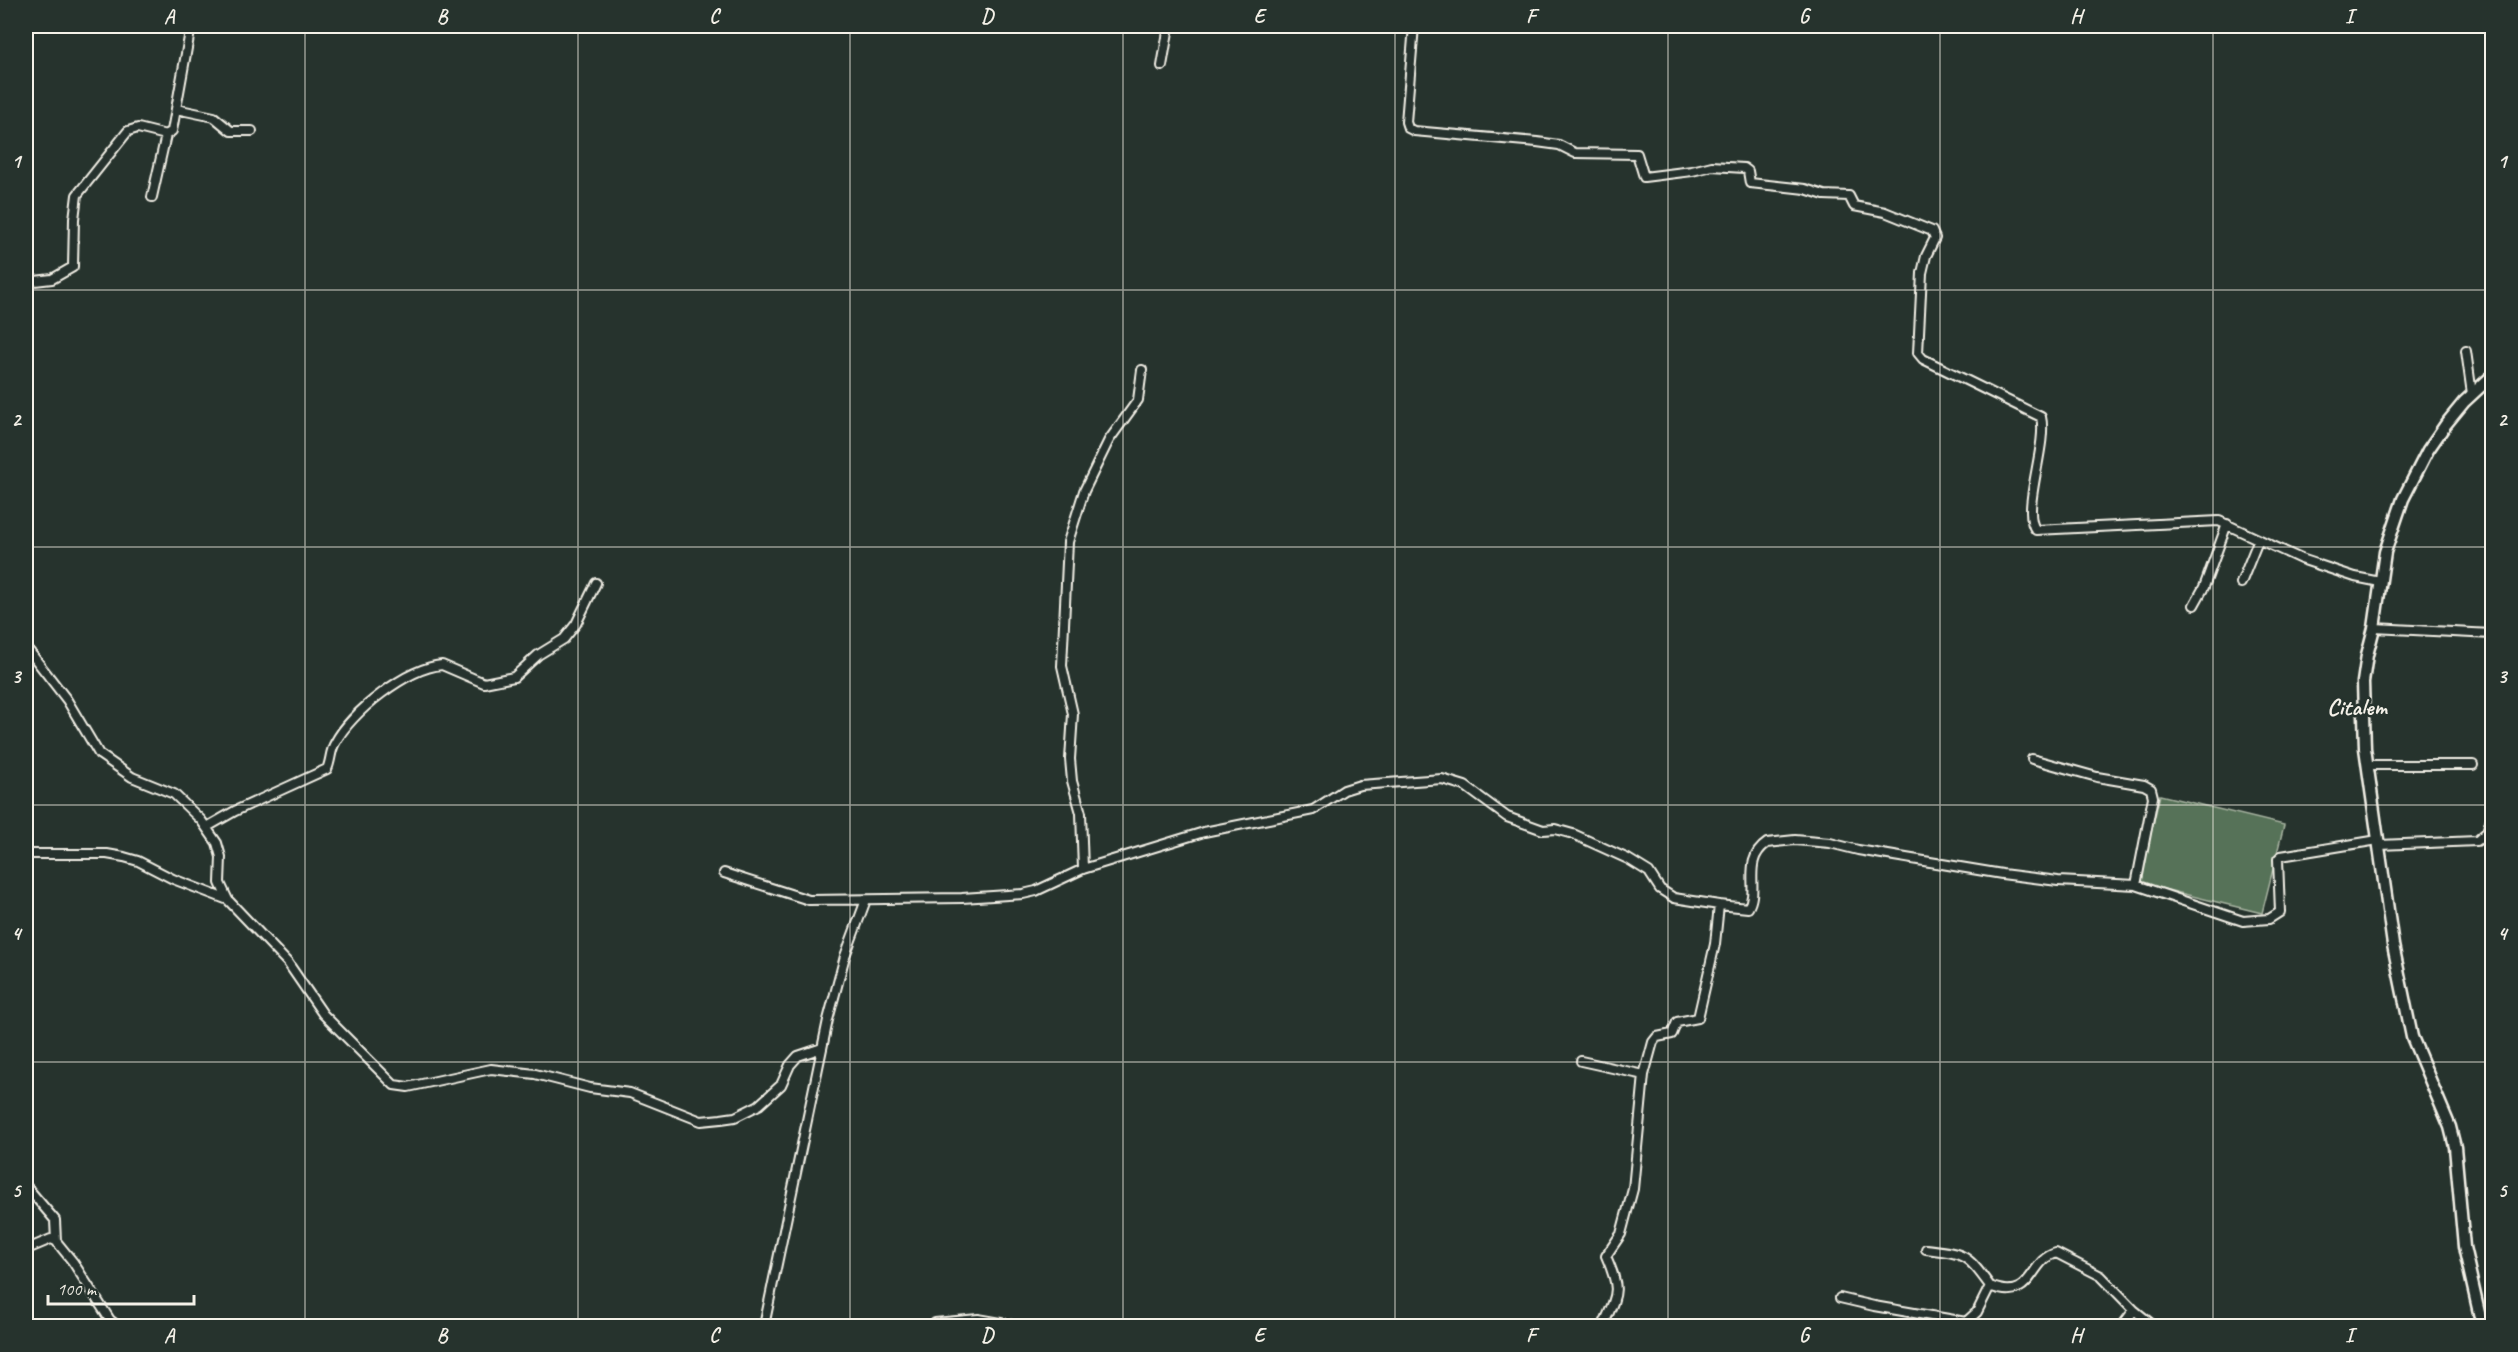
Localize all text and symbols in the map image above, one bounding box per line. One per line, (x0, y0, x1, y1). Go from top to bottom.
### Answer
text: A (164, 4, 176, 29)
text: B (437, 4, 449, 29)
text: C (709, 4, 721, 29)
text: D (981, 4, 995, 29)
text: E (1254, 4, 1268, 29)
text: F (1526, 4, 1540, 29)
text: G (1799, 4, 1812, 29)
text: H (2070, 4, 2085, 29)
text: I (2345, 4, 2358, 29)
text: 1 (12, 149, 23, 174)
text: 1 (2498, 149, 2509, 174)
text: 2 (12, 407, 23, 432)
text: 2 (2498, 407, 2509, 432)
text: 3 (12, 664, 23, 689)
text: 3 (2498, 664, 2509, 689)
district label: Citalem (2327, 692, 2388, 722)
text: 4 (12, 921, 24, 946)
text: 4 (2498, 921, 2510, 946)
text: 5 (12, 1178, 23, 1203)
text: 5 (2498, 1178, 2509, 1203)
scale bar (48, 1268, 194, 1306)
text: 100 m (57, 1278, 98, 1300)
text: A (164, 1323, 176, 1348)
text: B (437, 1323, 449, 1348)
text: C (709, 1323, 721, 1348)
text: D (981, 1323, 995, 1348)
text: E (1254, 1323, 1268, 1348)
text: F (1526, 1323, 1540, 1348)
text: G (1799, 1323, 1812, 1348)
text: H (2070, 1323, 2085, 1348)
text: I (2345, 1323, 2358, 1348)

